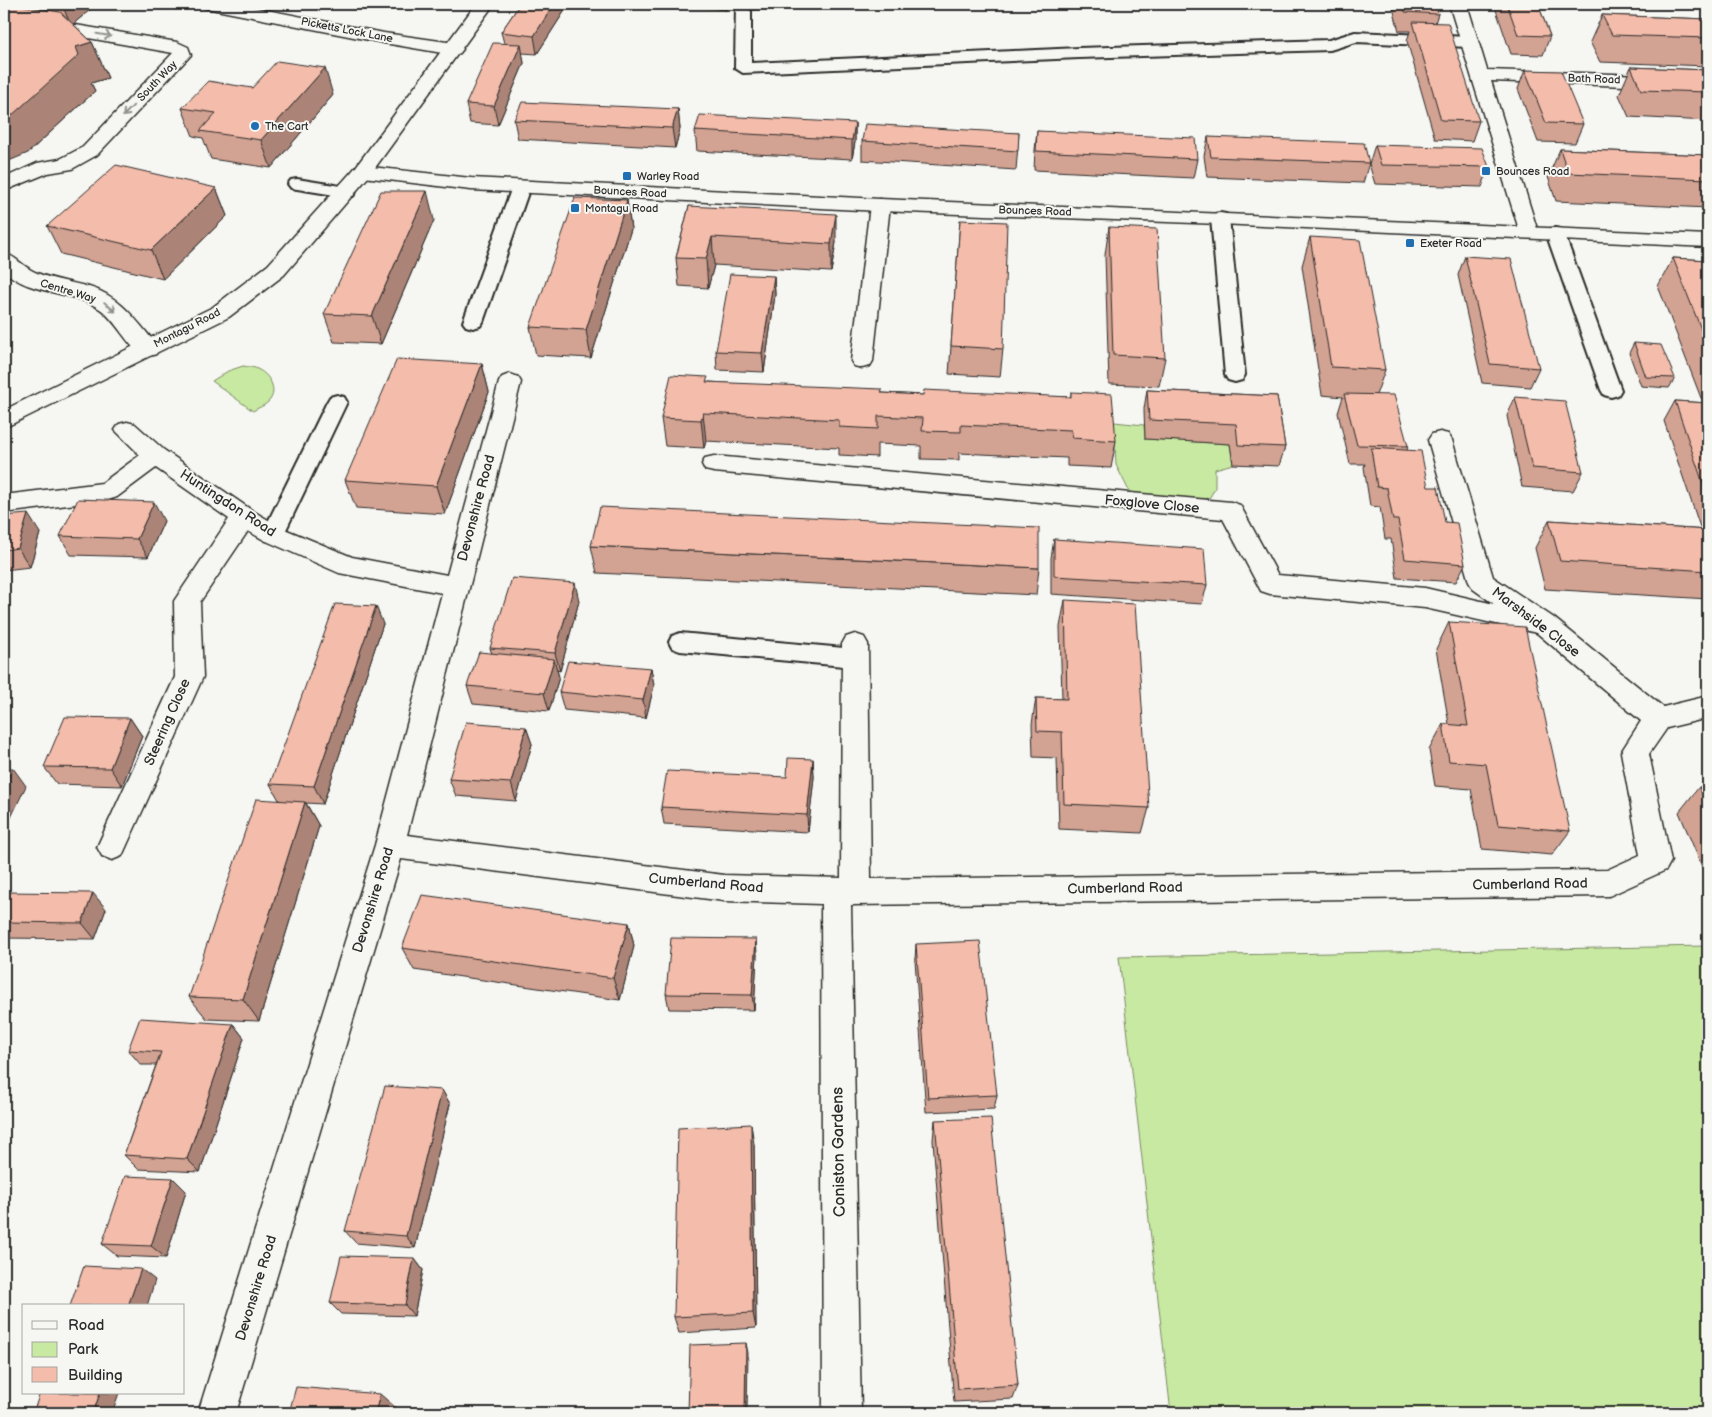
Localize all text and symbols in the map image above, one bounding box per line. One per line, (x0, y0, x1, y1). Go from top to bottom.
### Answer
street label: Picketts Lock Lane (300, 15, 395, 45)
one-way arrow (95, 31, 111, 41)
street label: South Way (134, 58, 180, 104)
street label: Bath Road (1567, 72, 1621, 86)
one-way arrow (122, 105, 134, 117)
marker: The Cart (249, 120, 261, 132)
place label: The Cart (265, 120, 309, 133)
marker: Bounces Road (1480, 165, 1492, 177)
place label: Bounces Road (1496, 165, 1569, 178)
marker: Warley Road (621, 170, 633, 182)
place label: Warley Road (637, 170, 699, 183)
street label: Bounces Road (593, 184, 667, 200)
marker: Montagu Road (569, 202, 581, 214)
place label: Montagu Road (585, 202, 658, 215)
street label: Bounces Road (998, 203, 1072, 219)
marker: Exeter Road (1404, 237, 1416, 249)
place label: Exeter Road (1420, 237, 1482, 250)
street label: Centre Way (39, 276, 97, 306)
one-way arrow (103, 302, 116, 313)
street label: Montagu Road (151, 306, 223, 350)
street label: Devonshire Road (454, 453, 498, 563)
street label: Huntingdon Road (177, 466, 279, 540)
street label: Foxglove Close (1104, 491, 1200, 517)
street label: Marshside Close (1488, 583, 1584, 661)
street label: Steering Close (140, 676, 194, 768)
street label: Devonshire Road (349, 845, 397, 955)
street label: Cumberland Road (648, 870, 764, 896)
street label: Cumberland Road (1472, 874, 1588, 894)
street label: Cumberland Road (1067, 878, 1183, 898)
street label: Coniston Gardens (828, 1087, 850, 1217)
street label: Devonshire Road (232, 1233, 280, 1343)
legend (22, 1304, 185, 1394)
text: Road (68, 1316, 104, 1335)
text: Park (68, 1340, 99, 1359)
text: Building (68, 1366, 123, 1385)

